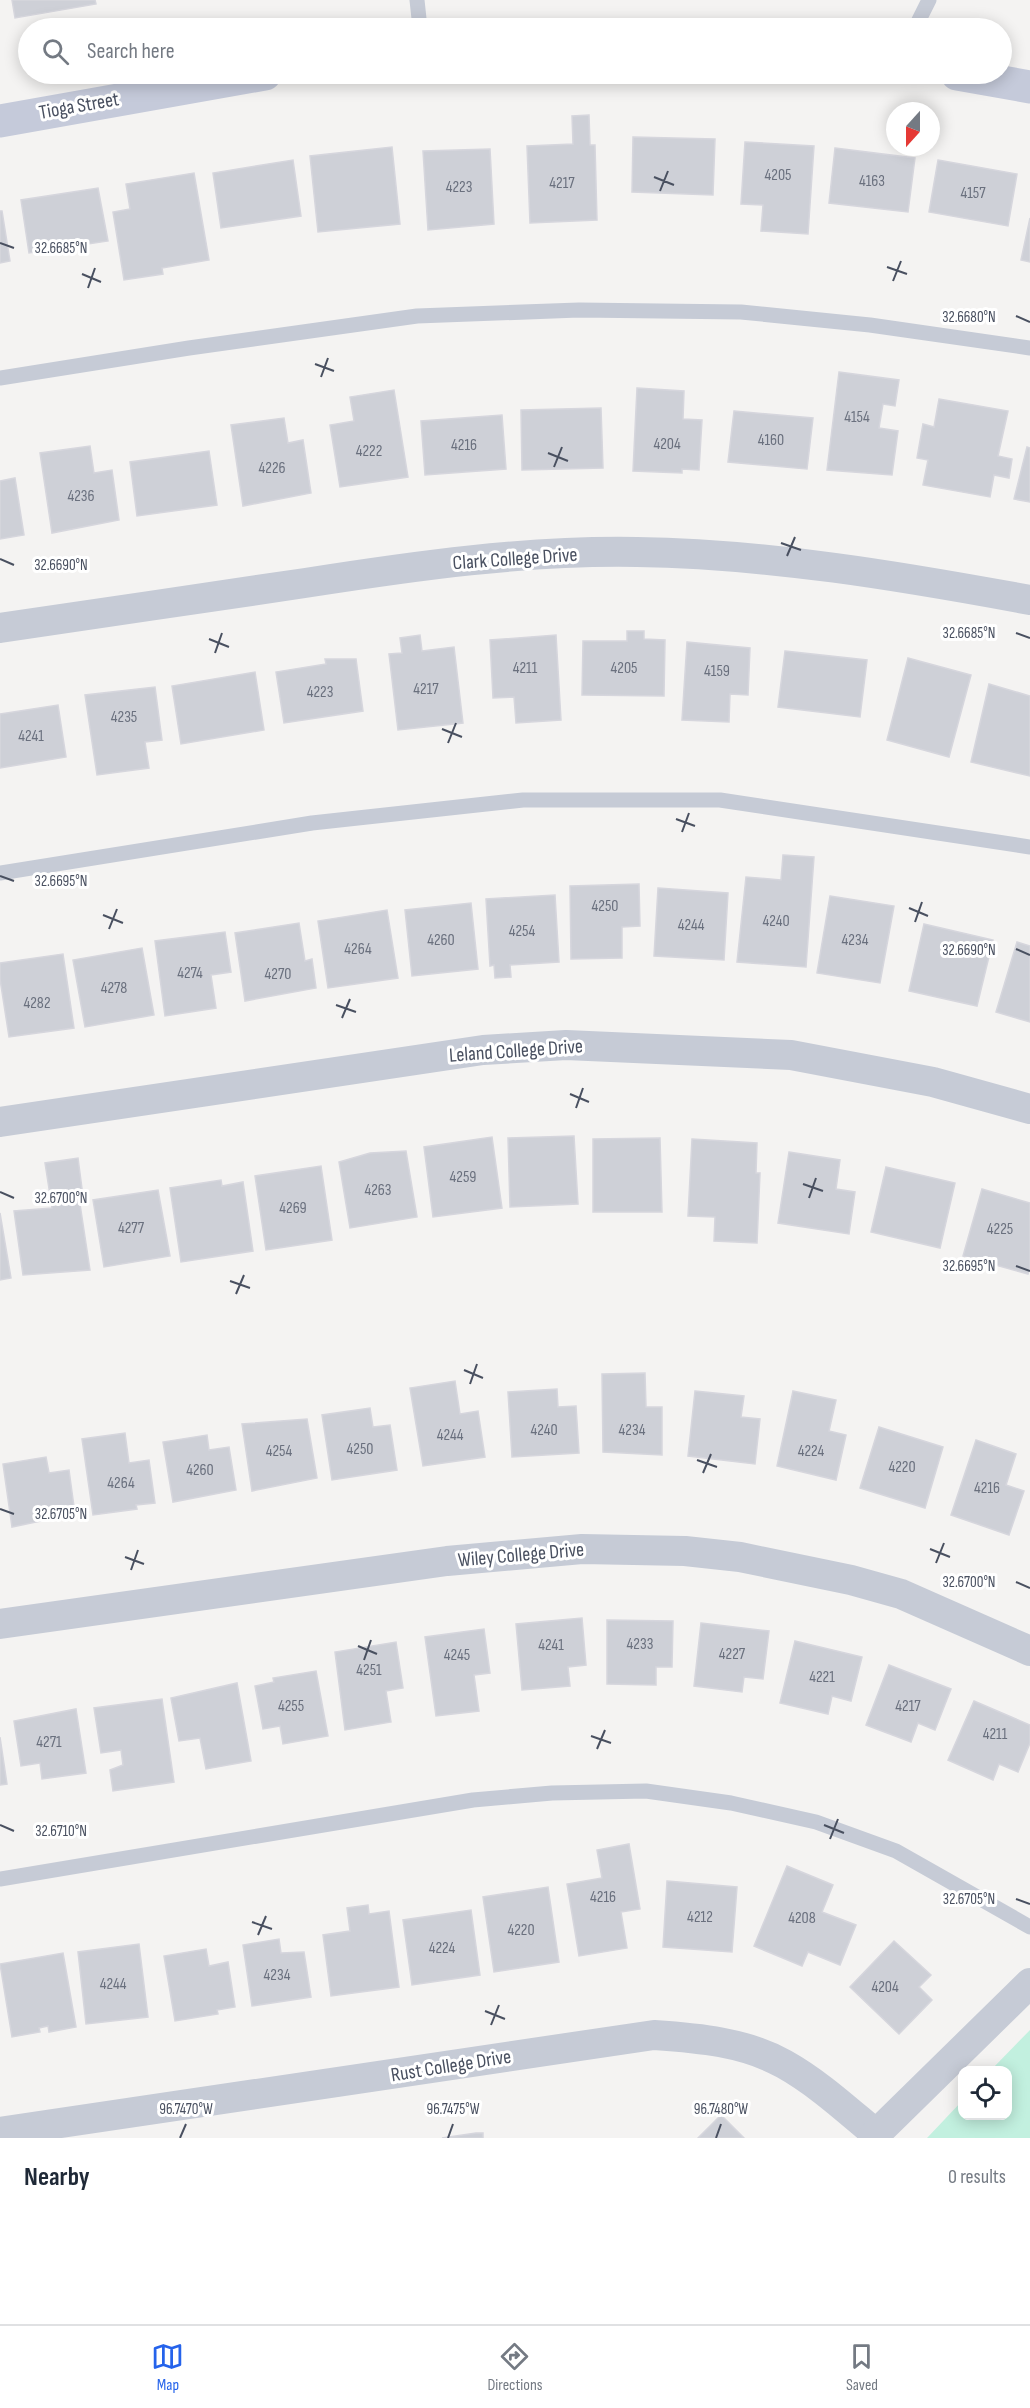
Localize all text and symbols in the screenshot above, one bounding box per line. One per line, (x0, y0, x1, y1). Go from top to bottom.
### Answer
search box (18, 18, 1012, 84)
icon: search (39, 35, 72, 68)
text: Search here (87, 38, 174, 65)
street label: Tioga Street (37, 87, 121, 125)
north arrow (886, 102, 940, 156)
house number: 4205 (765, 166, 791, 185)
house number: 4163 (859, 172, 885, 191)
house number: 4217 (549, 174, 575, 193)
house number: 4223 (446, 178, 472, 197)
house number: 4157 (960, 184, 986, 203)
text: 32.6685°N (35, 239, 87, 258)
text: 32.6680°N (942, 308, 996, 327)
house number: 4154 (844, 408, 870, 427)
house number: 4160 (758, 431, 784, 450)
house number: 4204 (653, 435, 681, 454)
house number: 4216 (451, 436, 477, 455)
house number: 4222 (356, 442, 382, 461)
house number: 4226 (259, 459, 285, 478)
house number: 4236 (67, 487, 95, 506)
street label: Clark College Drive (452, 543, 578, 575)
text: 32.6690°N (34, 556, 88, 575)
text: 32.6685°N (943, 624, 995, 643)
house number: 4211 (513, 659, 538, 678)
house number: 4205 (611, 659, 637, 678)
house number: 4159 (704, 662, 730, 681)
house number: 4217 (413, 680, 439, 699)
house number: 4223 (307, 683, 333, 702)
house number: 4235 (111, 708, 137, 727)
house number: 4241 (18, 727, 44, 746)
text: 32.6695°N (35, 872, 87, 891)
house number: 4250 (592, 897, 618, 916)
house number: 4240 (762, 912, 790, 931)
house number: 4244 (678, 916, 705, 935)
house number: 4254 (509, 922, 536, 941)
house number: 4260 (427, 931, 455, 950)
house number: 4234 (842, 931, 869, 950)
house number: 4264 (344, 940, 372, 959)
text: 32.6690°N (942, 941, 996, 960)
house number: 4274 (177, 964, 203, 983)
house number: 4270 (265, 965, 291, 984)
house number: 4278 (101, 979, 127, 998)
house number: 4282 (23, 994, 51, 1013)
street label: Leland College Drive (448, 1034, 584, 1068)
house number: 4259 (450, 1168, 476, 1187)
house number: 4263 (364, 1181, 392, 1200)
text: 32.6700°N (35, 1189, 88, 1208)
house number: 4269 (279, 1199, 307, 1218)
house number: 4277 (118, 1219, 145, 1238)
house number: 4225 (987, 1220, 1013, 1239)
text: 32.6695°N (943, 1257, 995, 1276)
house number: 4240 (530, 1421, 558, 1440)
house number: 4234 (619, 1421, 646, 1440)
house number: 4244 (437, 1426, 464, 1445)
house number: 4250 (347, 1440, 373, 1459)
house number: 4254 (266, 1442, 293, 1461)
house number: 4224 (798, 1442, 825, 1461)
house number: 4220 (888, 1458, 916, 1477)
house number: 4260 (186, 1461, 214, 1480)
house number: 4264 (107, 1474, 135, 1493)
house number: 4216 (974, 1479, 1000, 1498)
text: 32.6705°N (35, 1505, 87, 1524)
street label: Wiley College Drive (457, 1538, 585, 1572)
text: 32.6700°N (943, 1573, 996, 1592)
house number: 4233 (627, 1635, 653, 1654)
house number: 4241 (538, 1636, 564, 1655)
house number: 4227 (719, 1645, 746, 1664)
house number: 4245 (444, 1646, 470, 1665)
house number: 4251 (356, 1661, 382, 1680)
house number: 4221 (809, 1668, 835, 1687)
house number: 4255 (278, 1697, 304, 1716)
house number: 4217 (895, 1697, 921, 1716)
house number: 4211 (983, 1725, 1008, 1744)
house number: 4271 (36, 1733, 62, 1752)
text: 32.6710°N (35, 1822, 87, 1841)
house number: 4216 (590, 1888, 616, 1907)
text: 32.6705°N (943, 1890, 995, 1909)
house number: 4212 (687, 1908, 713, 1927)
house number: 4208 (788, 1909, 816, 1928)
house number: 4220 (507, 1921, 535, 1940)
house number: 4224 (429, 1939, 456, 1958)
house number: 4234 (264, 1966, 291, 1985)
house number: 4244 (100, 1975, 127, 1994)
house number: 4204 (871, 1978, 899, 1997)
street label: Rust College Drive (389, 2045, 513, 2087)
map controls (958, 2066, 1012, 2120)
button: locate (958, 2066, 1012, 2120)
text: 96.7470°W (159, 2100, 213, 2119)
text: 96.7475°W (427, 2100, 480, 2119)
text: 96.7480°W (694, 2100, 748, 2119)
text: Nearby (24, 2162, 90, 2193)
text: 0 results (948, 2165, 1006, 2189)
tab: Map (151, 2340, 184, 2395)
tab: Directions (487, 2340, 542, 2395)
tab: Saved (845, 2340, 878, 2395)

